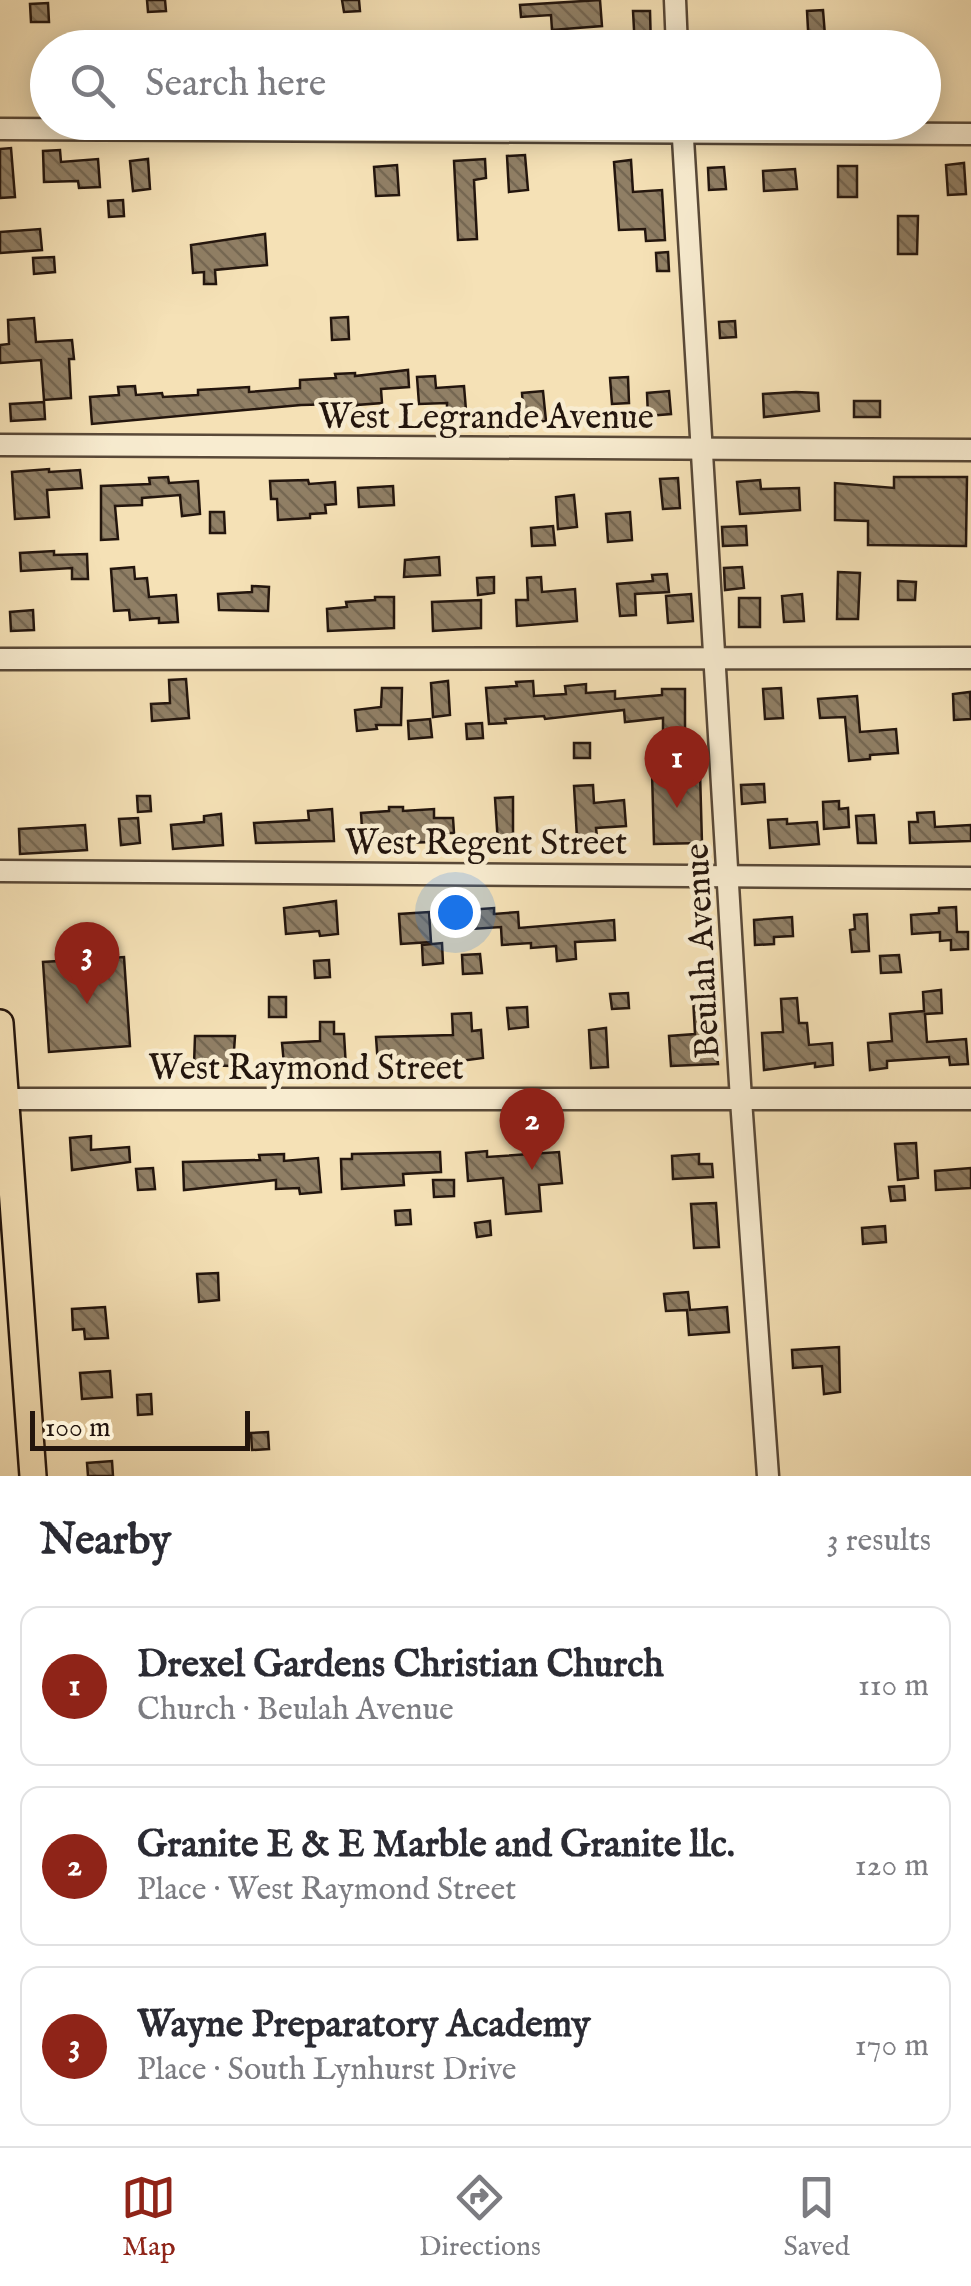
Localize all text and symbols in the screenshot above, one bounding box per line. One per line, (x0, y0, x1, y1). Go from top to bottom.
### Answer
search box (30, 30, 941, 140)
icon: search (65, 58, 120, 113)
text: Search here (145, 61, 326, 109)
street label: West Legrande Avenue (318, 396, 654, 441)
pin: 1 (644, 726, 710, 808)
street label: West Regent Street (345, 822, 627, 867)
street label: Beulah Avenue (675, 842, 732, 1060)
your location (430, 887, 481, 938)
pin: 3 (54, 922, 120, 1004)
street label: West Raymond Street (148, 1047, 464, 1092)
pin: 2 (500, 1088, 564, 1170)
scale bar (30, 1406, 250, 1450)
text: 100 m (45, 1411, 111, 1446)
text: Nearby (40, 1515, 171, 1568)
text: 3 results (827, 1521, 931, 1562)
text: Drexel Gardens Christian Church (137, 1642, 664, 1690)
text: 1 (69, 1666, 80, 1707)
text: 110 m (858, 1666, 929, 1707)
text: Church · Beulah Avenue (137, 1690, 454, 1731)
text: Granite E & E Marble and Granite llc. (137, 1822, 735, 1870)
text: 2 (67, 1846, 82, 1887)
text: 120 m (855, 1846, 929, 1887)
text: Place · West Raymond Street (137, 1870, 516, 1911)
text: Wayne Preparatory Academy (137, 2002, 590, 2050)
text: 3 (69, 2026, 80, 2067)
text: 170 m (855, 2026, 929, 2067)
text: Place · South Lynhurst Drive (137, 2050, 517, 2091)
tab: Map (121, 2170, 176, 2265)
tab: Directions (419, 2170, 541, 2265)
tab: Saved (783, 2170, 850, 2265)

